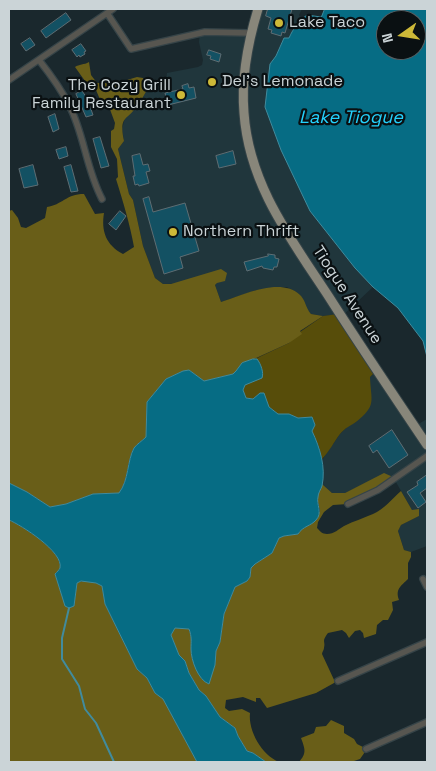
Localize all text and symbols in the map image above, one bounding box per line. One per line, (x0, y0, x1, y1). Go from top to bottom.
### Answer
north arrow (376, 10, 426, 60)
place label: Lake Taco (289, 13, 365, 33)
marker: Lake Taco (273, 17, 285, 29)
text: N (378, 32, 397, 45)
place label: Del's Lemonade (222, 72, 343, 92)
place label: The Cozy Grill Family Restaurant (32, 76, 171, 114)
marker: Del's Lemonade (206, 76, 218, 88)
marker: The Cozy Grill Family Restaurant (175, 89, 187, 101)
water label: Lake Tiogue (299, 107, 403, 129)
place label: Northern Thrift (183, 222, 299, 242)
marker: Northern Thrift (167, 226, 179, 238)
street label: Tiogue Avenue (308, 242, 386, 348)

